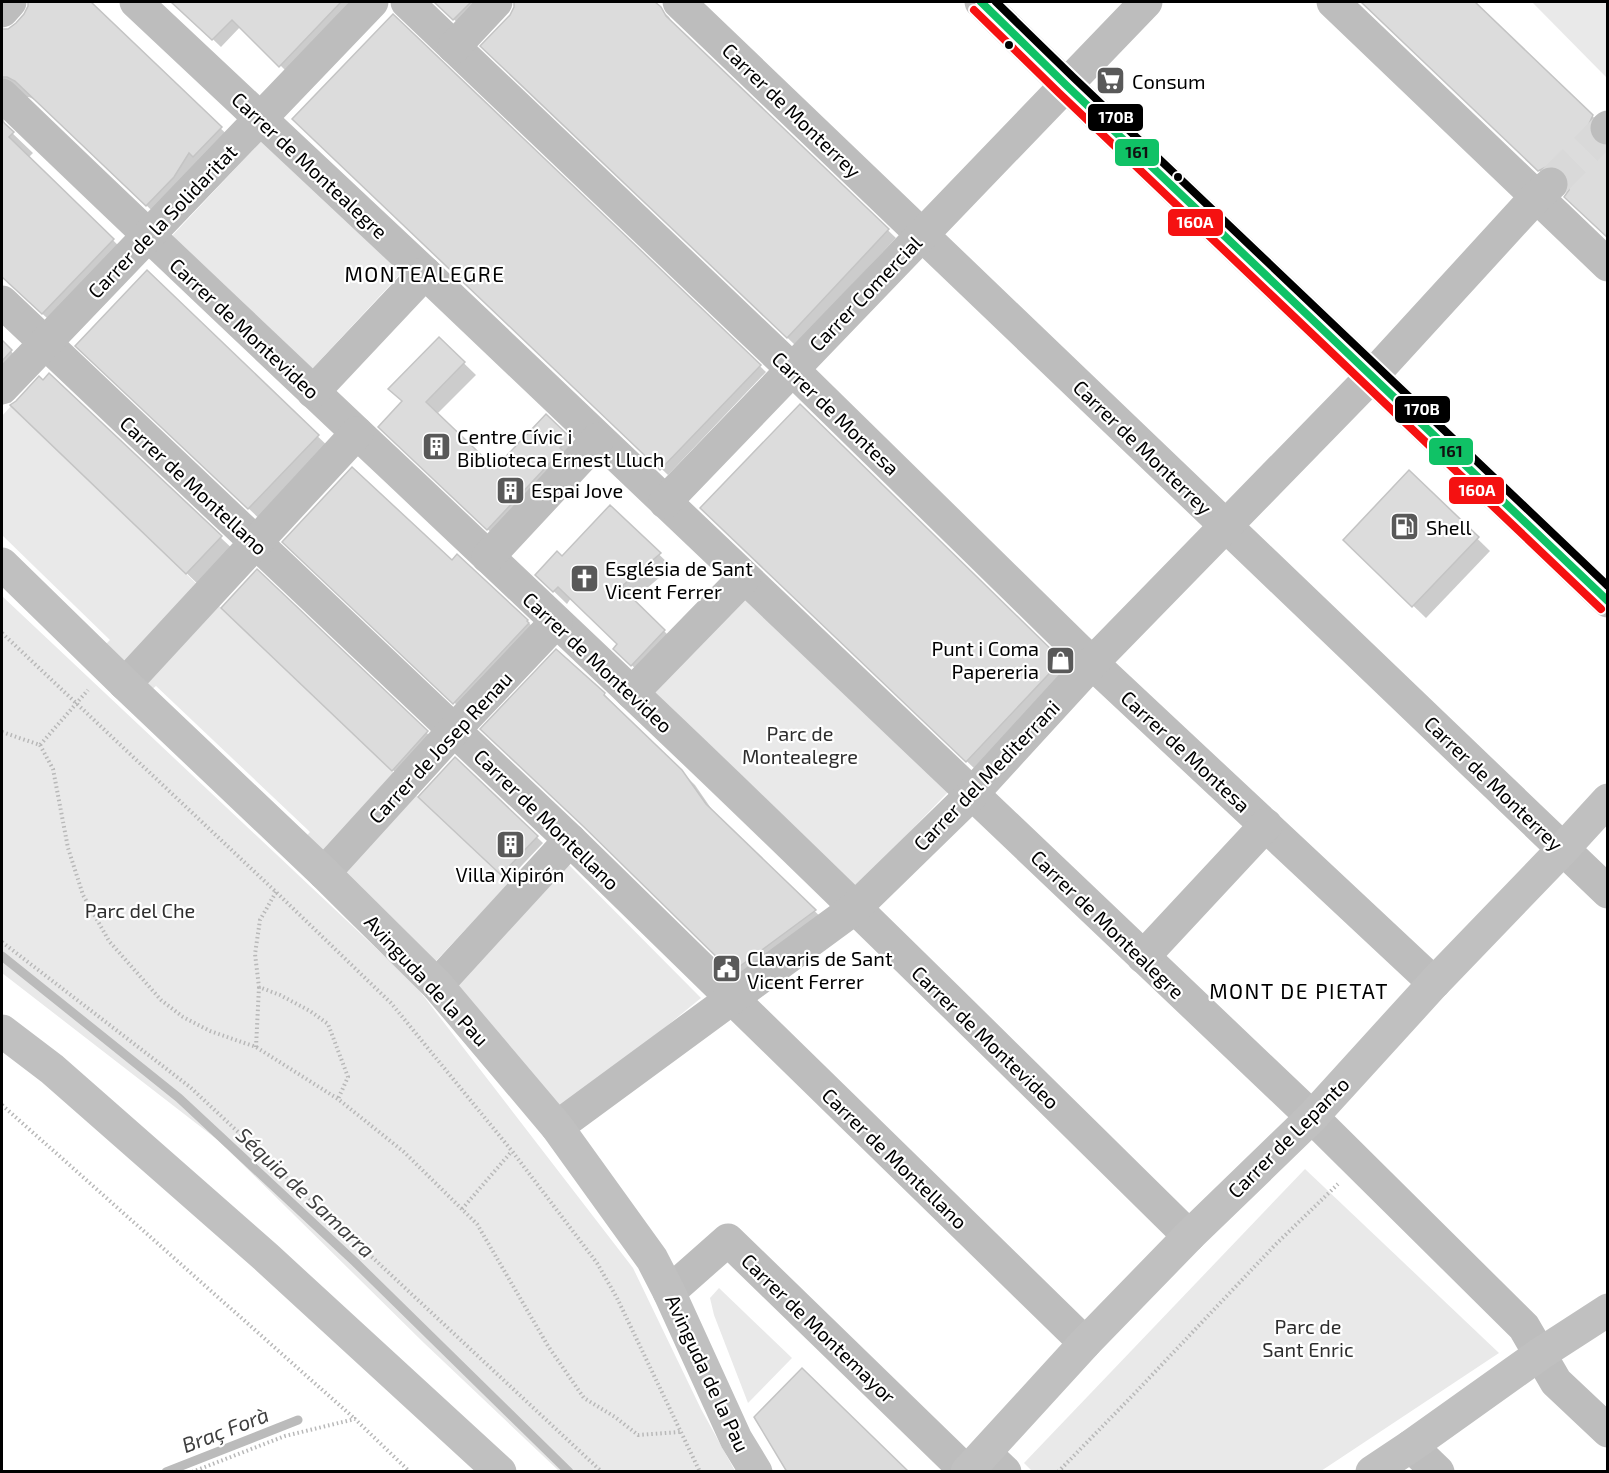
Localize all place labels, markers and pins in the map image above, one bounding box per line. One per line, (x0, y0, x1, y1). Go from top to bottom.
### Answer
unlabelled marker (1003, 39, 1015, 51)
supermarket icon: Consum (1095, 65, 1127, 97)
place label: Consum (1132, 69, 1205, 93)
unlabelled marker (1172, 171, 1184, 183)
place label: Centre Cívic i Biblioteca Ernest Lluch (457, 424, 664, 471)
building icon: Centre Cívic i Biblioteca Ernest Lluch (420, 431, 452, 463)
building icon: Espai Jove (494, 474, 526, 506)
place label: Espai Jove (531, 478, 623, 502)
fuel station icon: Shell (1389, 511, 1421, 543)
place label: Shell (1426, 515, 1472, 539)
place label: Església de Sant Vicent Ferrer (605, 556, 753, 603)
church icon: Església de Sant Vicent Ferrer (568, 563, 600, 595)
place label: Punt i Coma Papereria (931, 636, 1039, 683)
shop icon: Punt i Coma Papereria (1044, 644, 1076, 676)
building icon: Villa Xipirón (494, 828, 526, 860)
place label: Villa Xipirón (456, 862, 564, 886)
place label: Clavaris de Sant Vicent Ferrer (747, 946, 893, 993)
public building icon: Clavaris de Sant Vicent Ferrer (710, 953, 742, 985)

